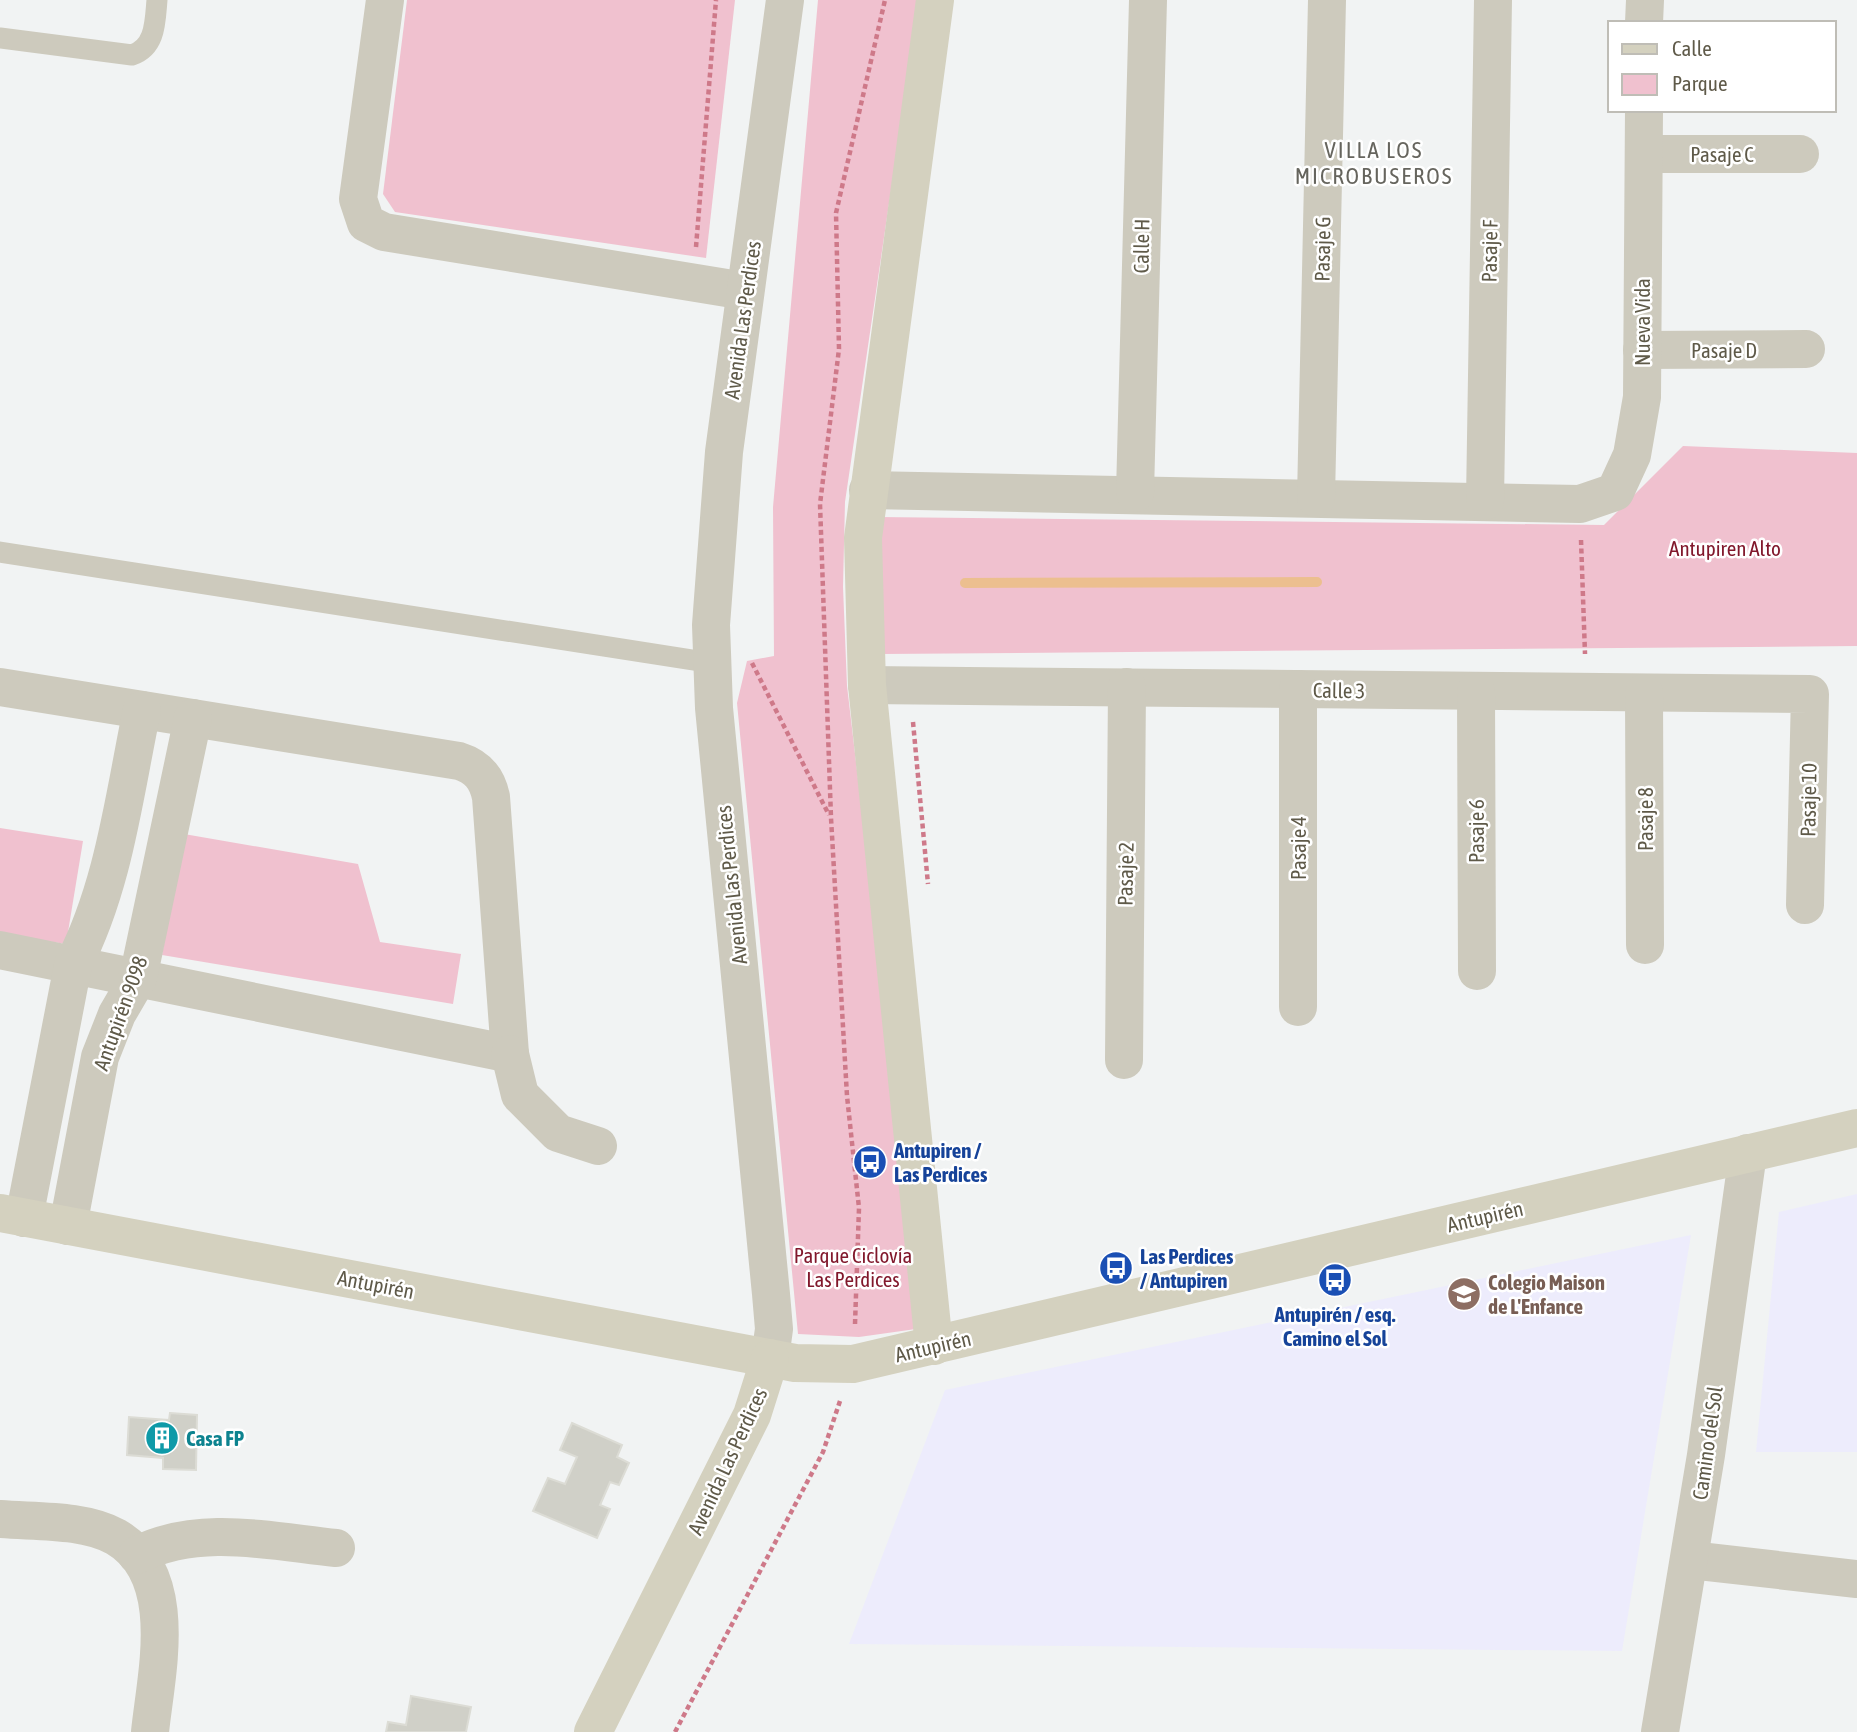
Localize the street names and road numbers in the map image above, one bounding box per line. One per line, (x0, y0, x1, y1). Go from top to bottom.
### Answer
street label: Pasaje C (1690, 142, 1754, 166)
street label: Pasaje G (1309, 216, 1335, 282)
street label: Calle H (1129, 218, 1153, 274)
street label: Pasaje F (1476, 219, 1502, 282)
street label: Avenida Las Perdices (719, 239, 765, 401)
street label: Nueva Vida (1630, 278, 1654, 366)
street label: Pasaje D (1691, 338, 1757, 362)
street label: Calle 3 (1313, 678, 1365, 702)
street label: Pasaje 10 (1795, 763, 1821, 837)
street label: Pasaje 8 (1633, 787, 1657, 851)
street label: Pasaje 6 (1464, 799, 1488, 863)
street label: Avenida Las Perdices (711, 804, 751, 966)
street label: Pasaje 4 (1286, 816, 1310, 880)
street label: Pasaje 2 (1112, 842, 1138, 906)
street label: Antupirén 9098 (88, 953, 152, 1073)
street label: Antupirén (1445, 1196, 1525, 1236)
street label: Antupirén (336, 1265, 416, 1303)
street label: Antupirén (893, 1326, 973, 1366)
street label: Avenida Las Perdices (682, 1384, 772, 1538)
street label: Camino del Sol (1687, 1384, 1727, 1501)

